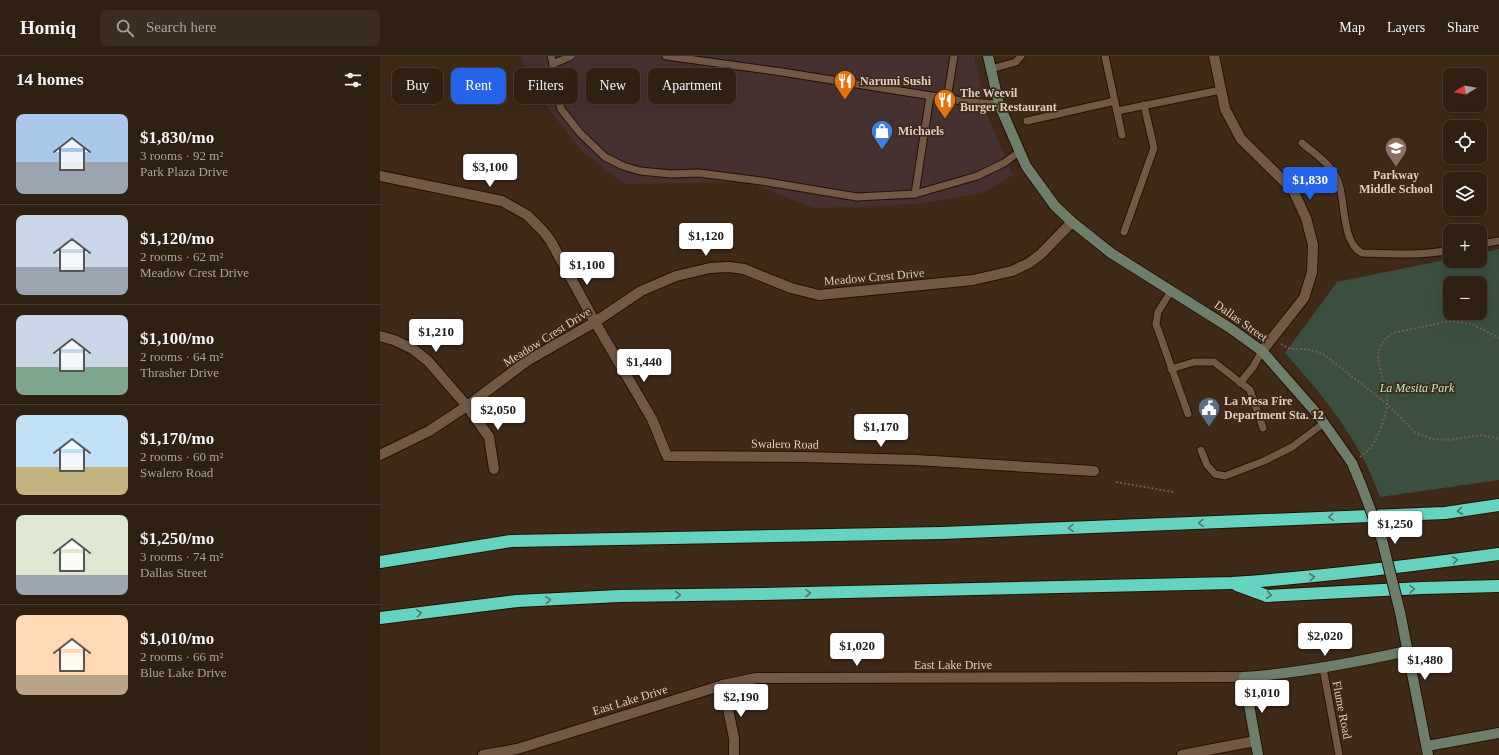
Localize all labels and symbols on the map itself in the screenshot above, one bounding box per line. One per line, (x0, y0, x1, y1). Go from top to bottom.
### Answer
restaurant icon: Narumi Sushi (832, 68, 858, 101)
north arrow (1443, 68, 1487, 112)
place label: Narumi Sushi (860, 74, 932, 88)
place label: The Weevil Burger Restaurant (960, 86, 1057, 114)
restaurant icon: The Weevil Burger Restaurant (932, 87, 958, 120)
shop icon: Michaels (869, 118, 895, 151)
place label: Michaels (898, 124, 944, 138)
school or university icon: Parkway Middle School (1383, 135, 1409, 168)
pin: $3,100 (457, 154, 523, 188)
pin: $1,830 (1277, 167, 1343, 201)
place label: Parkway Middle School (1359, 168, 1433, 196)
pin: $1,120 (673, 223, 739, 257)
pin: $1,100 (554, 252, 620, 286)
street label: Meadow Crest Drive (823, 266, 925, 288)
street label: Dallas Street (1212, 298, 1271, 345)
street label: Meadow Crest Drive (501, 304, 593, 370)
pin: $1,210 (403, 319, 469, 353)
pin: $1,440 (611, 349, 677, 383)
park label: La Mesita Park (1379, 381, 1455, 395)
place label: La Mesa Fire Department Sta. 12 (1224, 394, 1324, 422)
public building icon: La Mesa Fire Department Sta. 12 (1196, 395, 1222, 428)
pin: $2,050 (465, 397, 531, 431)
pin: $1,170 (848, 414, 914, 448)
street label: Swalero Road (751, 436, 819, 452)
one-way arrow (1457, 506, 1463, 515)
pin: $1,250 (1362, 511, 1428, 545)
one-way arrow (1328, 513, 1334, 522)
one-way arrow (1198, 519, 1204, 528)
one-way arrow (1068, 524, 1074, 533)
one-way arrow (1452, 556, 1459, 565)
one-way arrow (1309, 572, 1316, 581)
one-way arrow (1409, 585, 1415, 593)
one-way arrow (805, 589, 811, 597)
one-way arrow (1265, 590, 1272, 599)
one-way arrow (675, 591, 681, 599)
one-way arrow (545, 595, 551, 604)
one-way arrow (416, 609, 422, 618)
pin: $2,020 (1292, 623, 1358, 657)
pin: $1,020 (824, 633, 890, 667)
pin: $1,480 (1392, 647, 1458, 681)
street label: East Lake Drive (914, 658, 992, 672)
pin: $1,010 (1229, 680, 1295, 714)
street label: Flume Road (1329, 680, 1355, 740)
street label: East Lake Drive (591, 682, 669, 718)
pin: $2,190 (708, 684, 774, 718)

